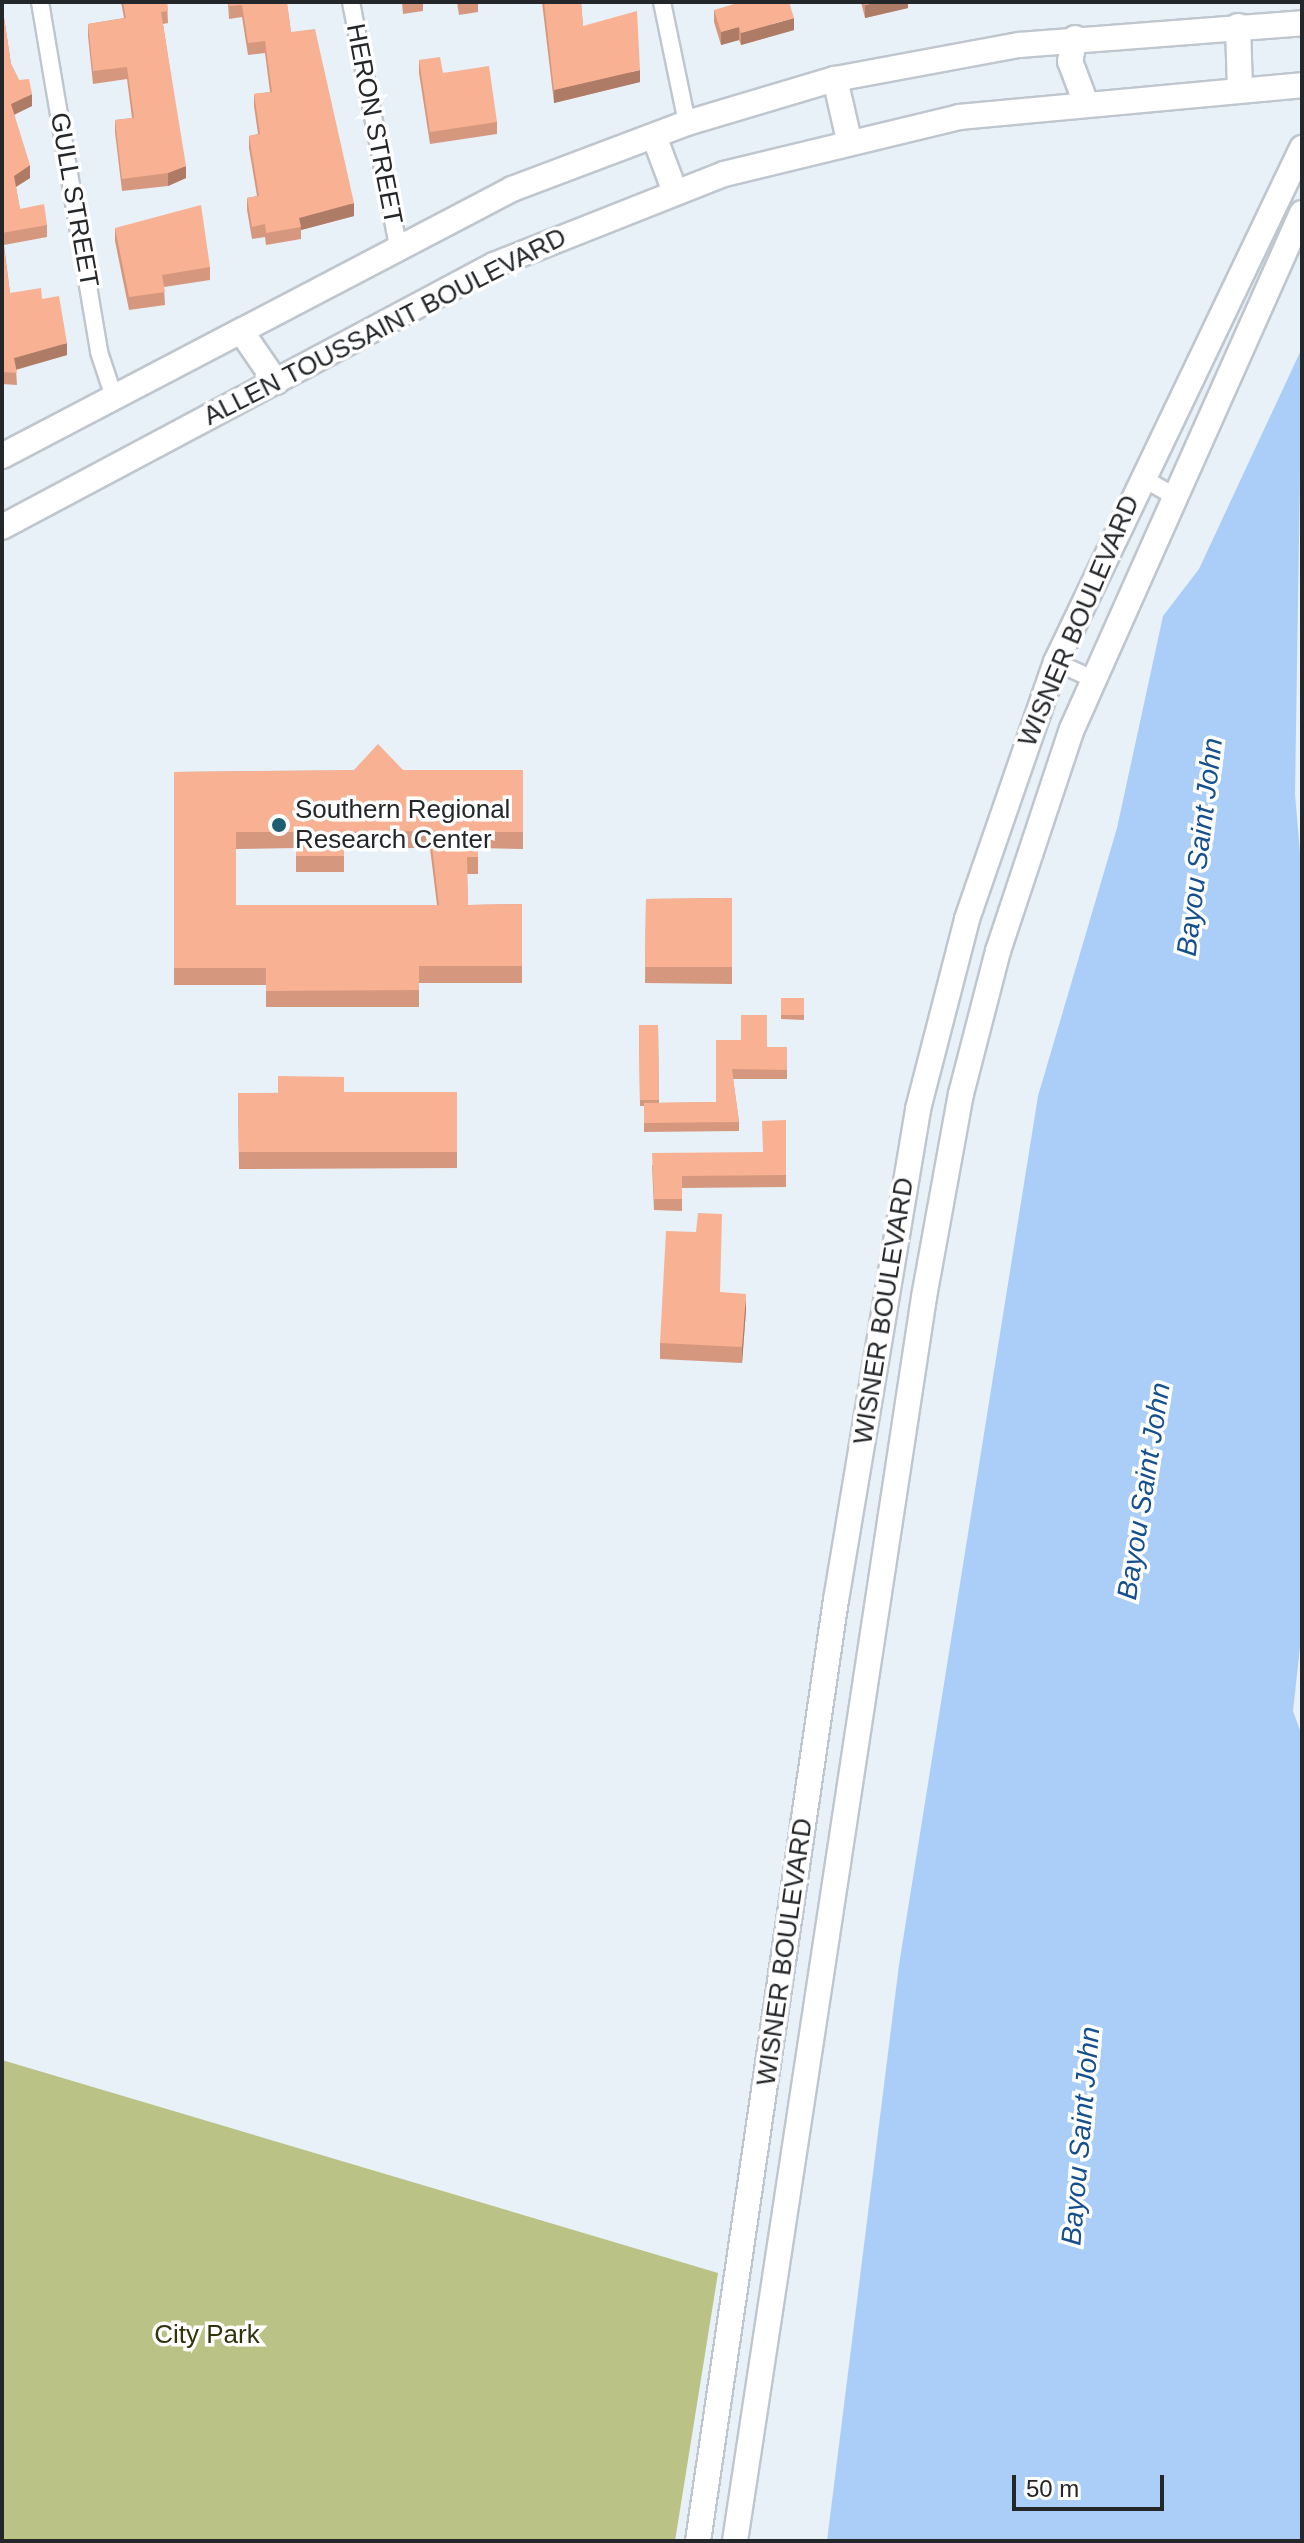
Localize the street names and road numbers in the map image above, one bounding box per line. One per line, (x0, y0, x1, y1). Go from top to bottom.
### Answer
street label: HERON STREET (339, 21, 409, 227)
street label: GULL STREET (43, 110, 105, 290)
street label: ALLEN TOUSSAINT BOULEVARD (198, 221, 572, 433)
street label: WISNER BOULEVARD (1012, 491, 1146, 751)
street label: WISNER BOULEVARD (847, 1175, 921, 1447)
street label: WISNER BOULEVARD (751, 1816, 819, 2088)

